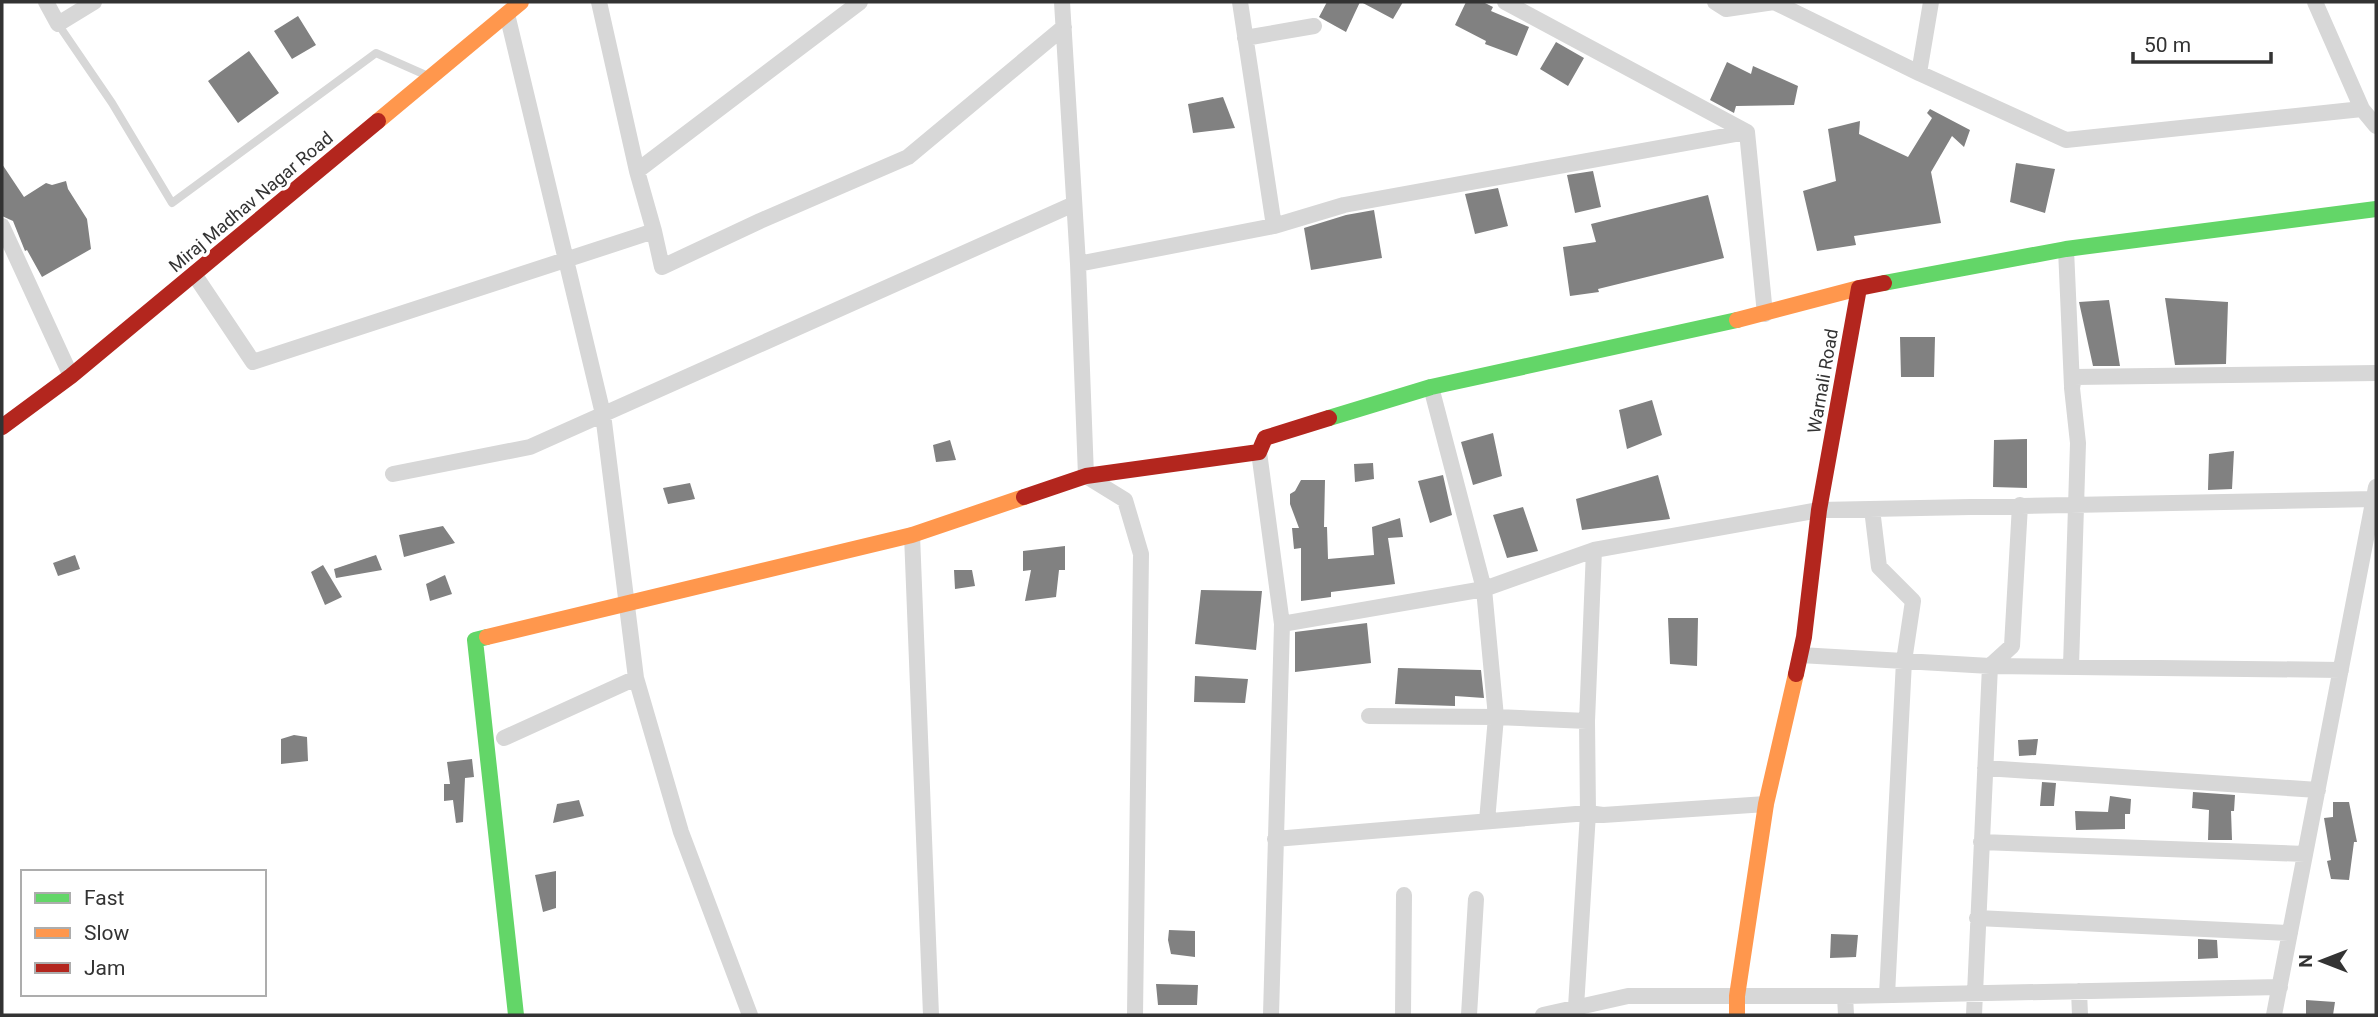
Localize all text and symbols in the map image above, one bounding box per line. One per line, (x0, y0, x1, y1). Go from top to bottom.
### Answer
scale bar (2133, 21, 2271, 65)
text: 50 m (2144, 33, 2191, 57)
street label: Miraj Madhav Nagar Road (165, 127, 337, 276)
street label: Warnali Road (1803, 327, 1842, 435)
legend (21, 870, 266, 996)
text: Fast (84, 886, 125, 910)
text: Slow (84, 921, 130, 945)
north arrow (2287, 926, 2357, 996)
text: N (2294, 954, 2317, 968)
text: Jam (84, 956, 125, 980)

